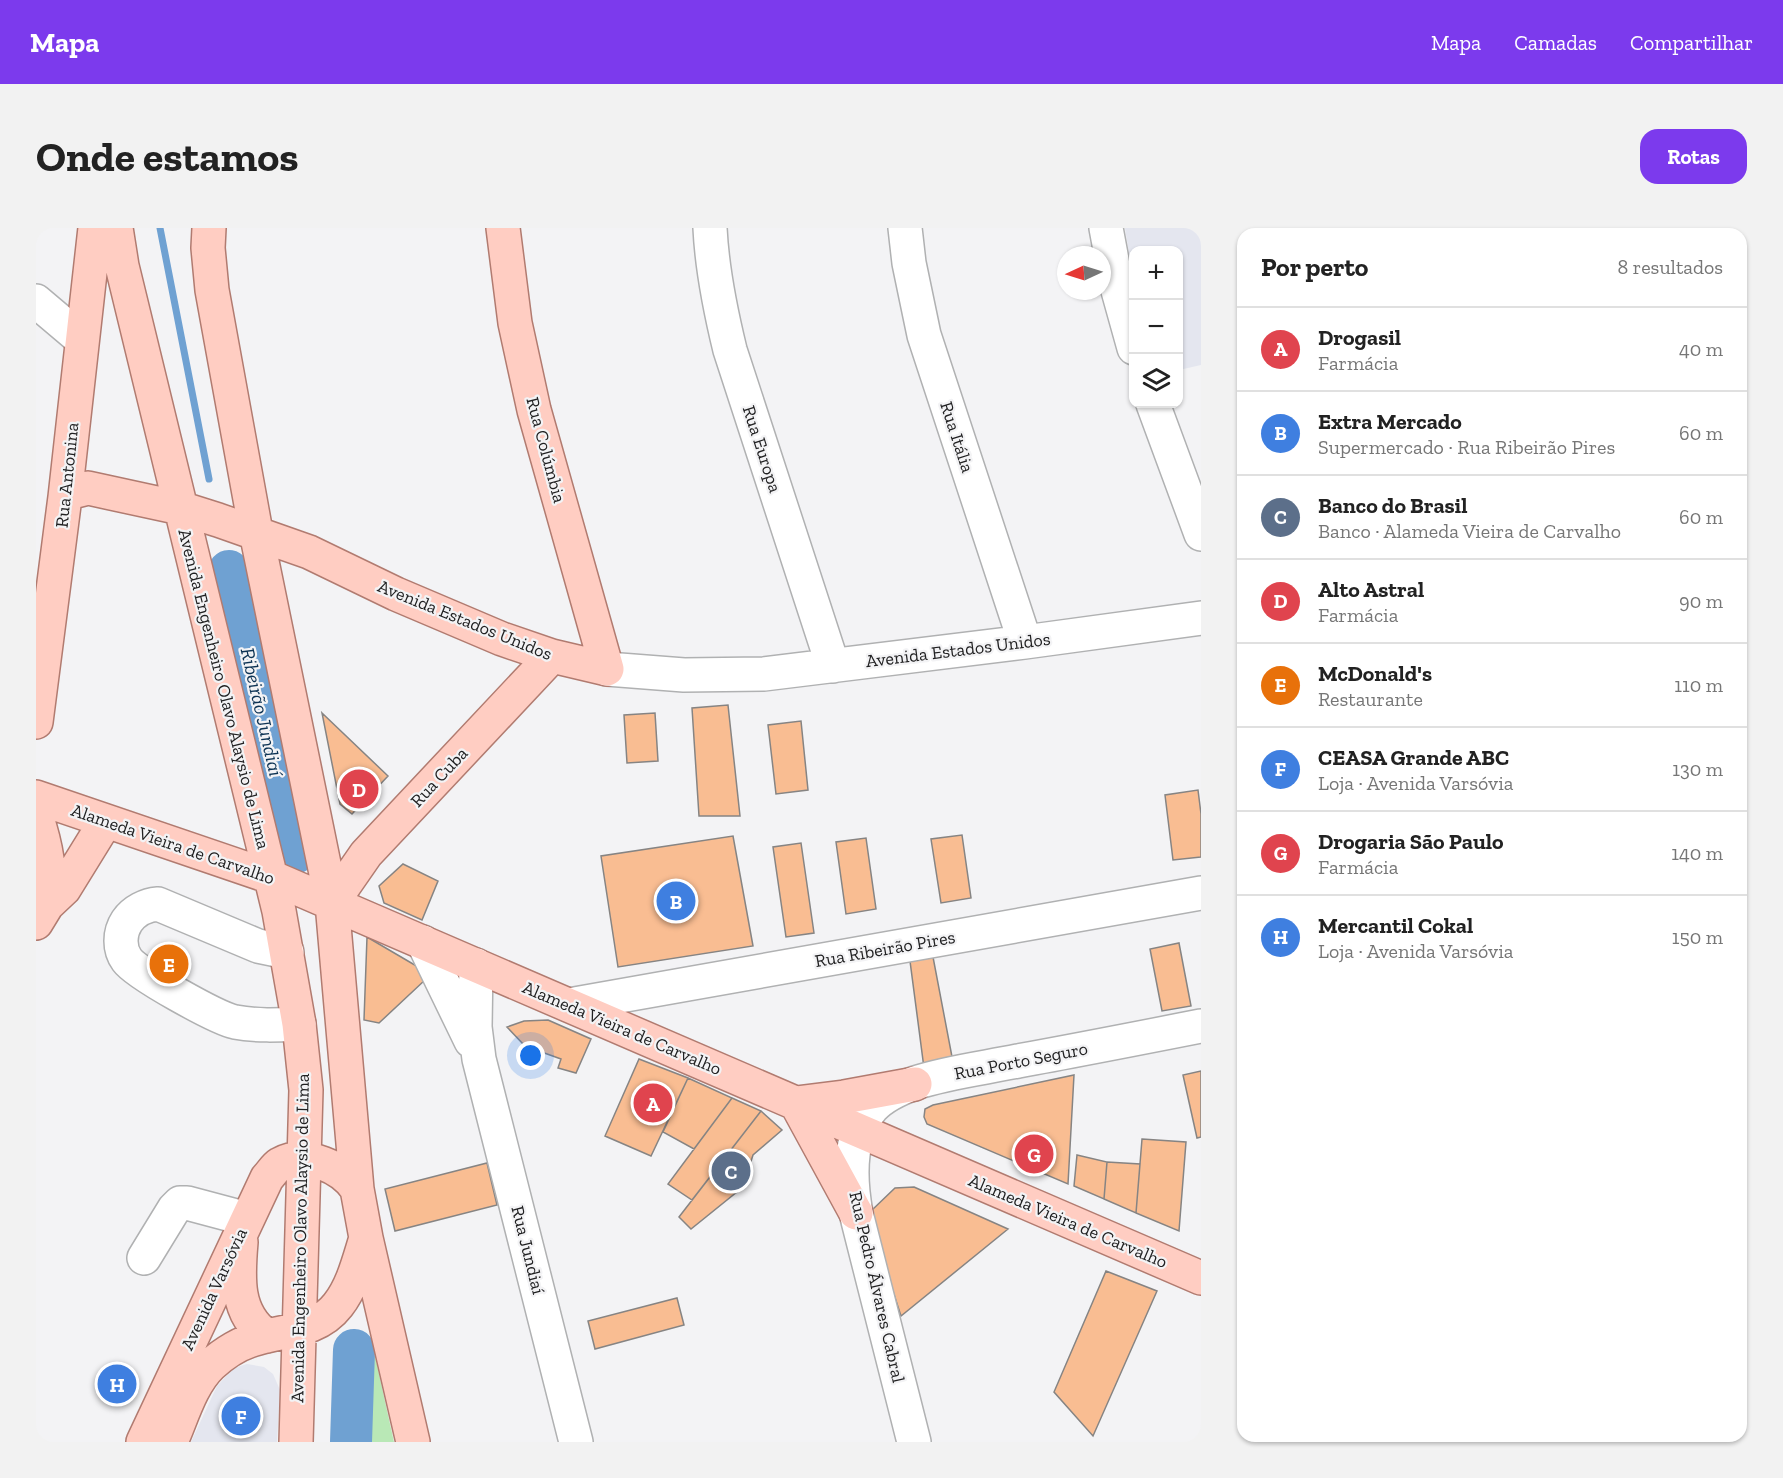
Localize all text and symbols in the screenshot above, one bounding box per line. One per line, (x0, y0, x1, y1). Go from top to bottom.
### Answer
text: Mapa (30, 26, 99, 59)
text: Mapa (1431, 30, 1481, 55)
text: Camadas (1514, 30, 1597, 55)
text: Compartilhar (1630, 30, 1753, 55)
button: Rotas (1640, 129, 1747, 184)
text: Onde estamos (36, 131, 298, 182)
north arrow (1057, 246, 1111, 300)
map controls (1129, 246, 1183, 408)
button: + (1129, 246, 1183, 300)
text: Por perto (1261, 251, 1368, 283)
text: 8 resultados (1618, 255, 1723, 279)
button: − (1129, 300, 1183, 354)
text: Drogasil (1318, 324, 1401, 351)
text: A (1274, 337, 1287, 361)
text: 40 m (1679, 337, 1723, 361)
text: Farmácia (1318, 351, 1398, 375)
button: layers (1129, 354, 1183, 408)
street label: Rua Colúmbia (521, 395, 571, 506)
street label: Rua Itália (935, 399, 979, 476)
street label: Rua Europa (738, 403, 786, 496)
text: Extra Mercado (1318, 408, 1462, 435)
street label: Rua Antonina (51, 421, 83, 529)
text: B (1274, 421, 1287, 445)
text: 60 m (1679, 421, 1723, 445)
text: Supermercado · Rua Ribeirão Pires (1318, 435, 1615, 459)
text: Banco do Brasil (1318, 492, 1467, 519)
text: C (1274, 505, 1287, 529)
text: 60 m (1679, 505, 1723, 529)
text: Banco · Alameda Vieira de Carvalho (1318, 519, 1621, 543)
street label: Avenida Engenheiro Olavo Alaysio de Lima (173, 527, 275, 852)
street label: Avenida Estados Unidos (375, 575, 555, 665)
text: Alto Astral (1318, 576, 1424, 603)
text: D (1274, 589, 1287, 613)
text: 90 m (1679, 589, 1723, 613)
text: Farmácia (1318, 603, 1398, 627)
street label: Avenida Estados Unidos (864, 628, 1052, 672)
water label: Ribeirão Jundiaí (236, 645, 289, 780)
text: McDonald's (1318, 660, 1432, 687)
text: E (1275, 673, 1286, 697)
text: 110 m (1674, 673, 1723, 697)
text: Restaurante (1318, 687, 1423, 711)
street label: Rua Cuba (406, 742, 472, 812)
text: CEASA Grande ABC (1318, 744, 1509, 771)
text: F (1275, 757, 1286, 781)
text: 130 m (1672, 757, 1723, 781)
pin: D (340, 766, 378, 812)
text: Loja · Avenida Varsóvia (1318, 771, 1513, 795)
street label: Alameda Vieira de Carvalho (68, 799, 278, 889)
text: Drogaria São Paulo (1318, 828, 1504, 855)
text: G (1274, 841, 1287, 865)
text: 140 m (1671, 841, 1723, 865)
text: Farmácia (1318, 855, 1398, 879)
pin: B (656, 878, 696, 924)
text: Mercantil Cokal (1318, 912, 1473, 939)
text: H (1273, 925, 1288, 949)
text: 150 m (1672, 925, 1723, 949)
street label: Rua Ribeirão Pires (813, 926, 957, 972)
text: Loja · Avenida Varsóvia (1318, 939, 1513, 963)
pin: E (150, 942, 188, 986)
street label: Alameda Vieira de Carvalho (519, 976, 725, 1080)
street label: Rua Porto Seguro (952, 1037, 1090, 1085)
your location (516, 1041, 545, 1070)
street label: Avenida Engenheiro Olavo Alaysio de Lima (286, 1073, 314, 1403)
pin: A (634, 1080, 672, 1126)
pin: G (1014, 1132, 1054, 1176)
pin: C (712, 1148, 750, 1194)
street label: Alameda Vieira de Carvalho (965, 1169, 1171, 1273)
street label: Rua Pedro Álvares Cabral (844, 1189, 910, 1385)
street label: Rua Jundiaí (506, 1203, 550, 1297)
street label: Avenida Varsóvia (176, 1224, 252, 1354)
pin: H (98, 1362, 136, 1406)
pin: F (222, 1394, 260, 1438)

